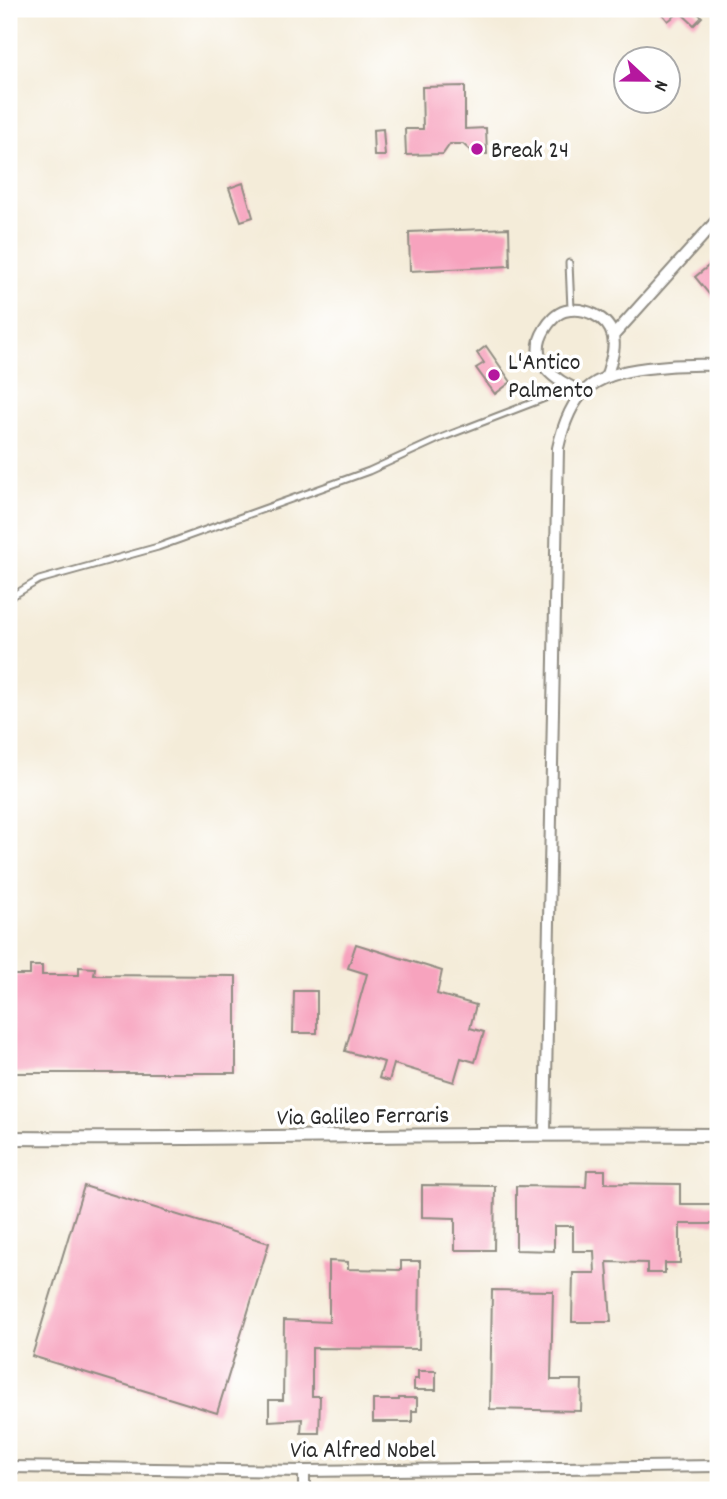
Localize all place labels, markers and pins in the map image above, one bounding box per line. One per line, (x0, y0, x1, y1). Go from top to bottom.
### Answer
place label: Break 24 (491, 135, 569, 169)
marker: Break 24 (469, 141, 485, 157)
place label: L'Antico Palmento (508, 347, 594, 409)
marker: L'Antico Palmento (486, 367, 502, 383)

